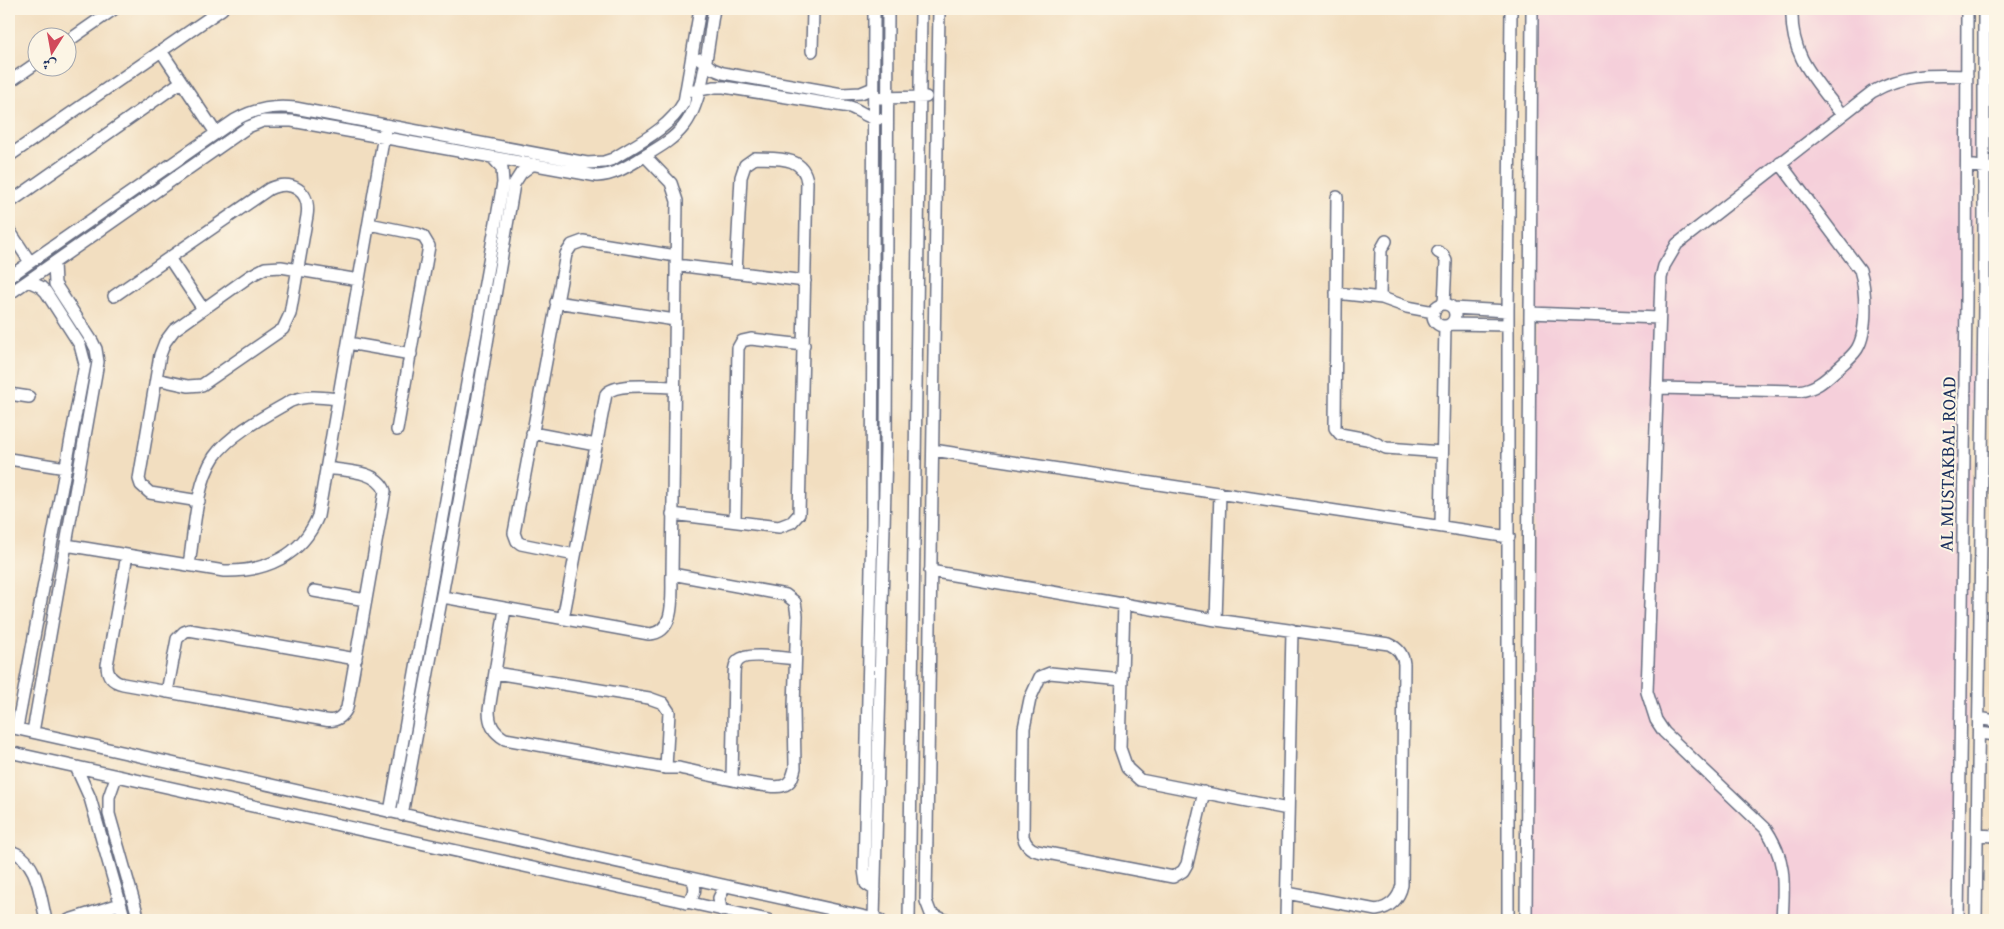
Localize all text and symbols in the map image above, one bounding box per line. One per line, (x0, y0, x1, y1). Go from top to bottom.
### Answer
north arrow (28, 28, 78, 78)
text: ش (41, 54, 58, 76)
street label: AL MUSTAKBAL ROAD (1931, 376, 1963, 552)

